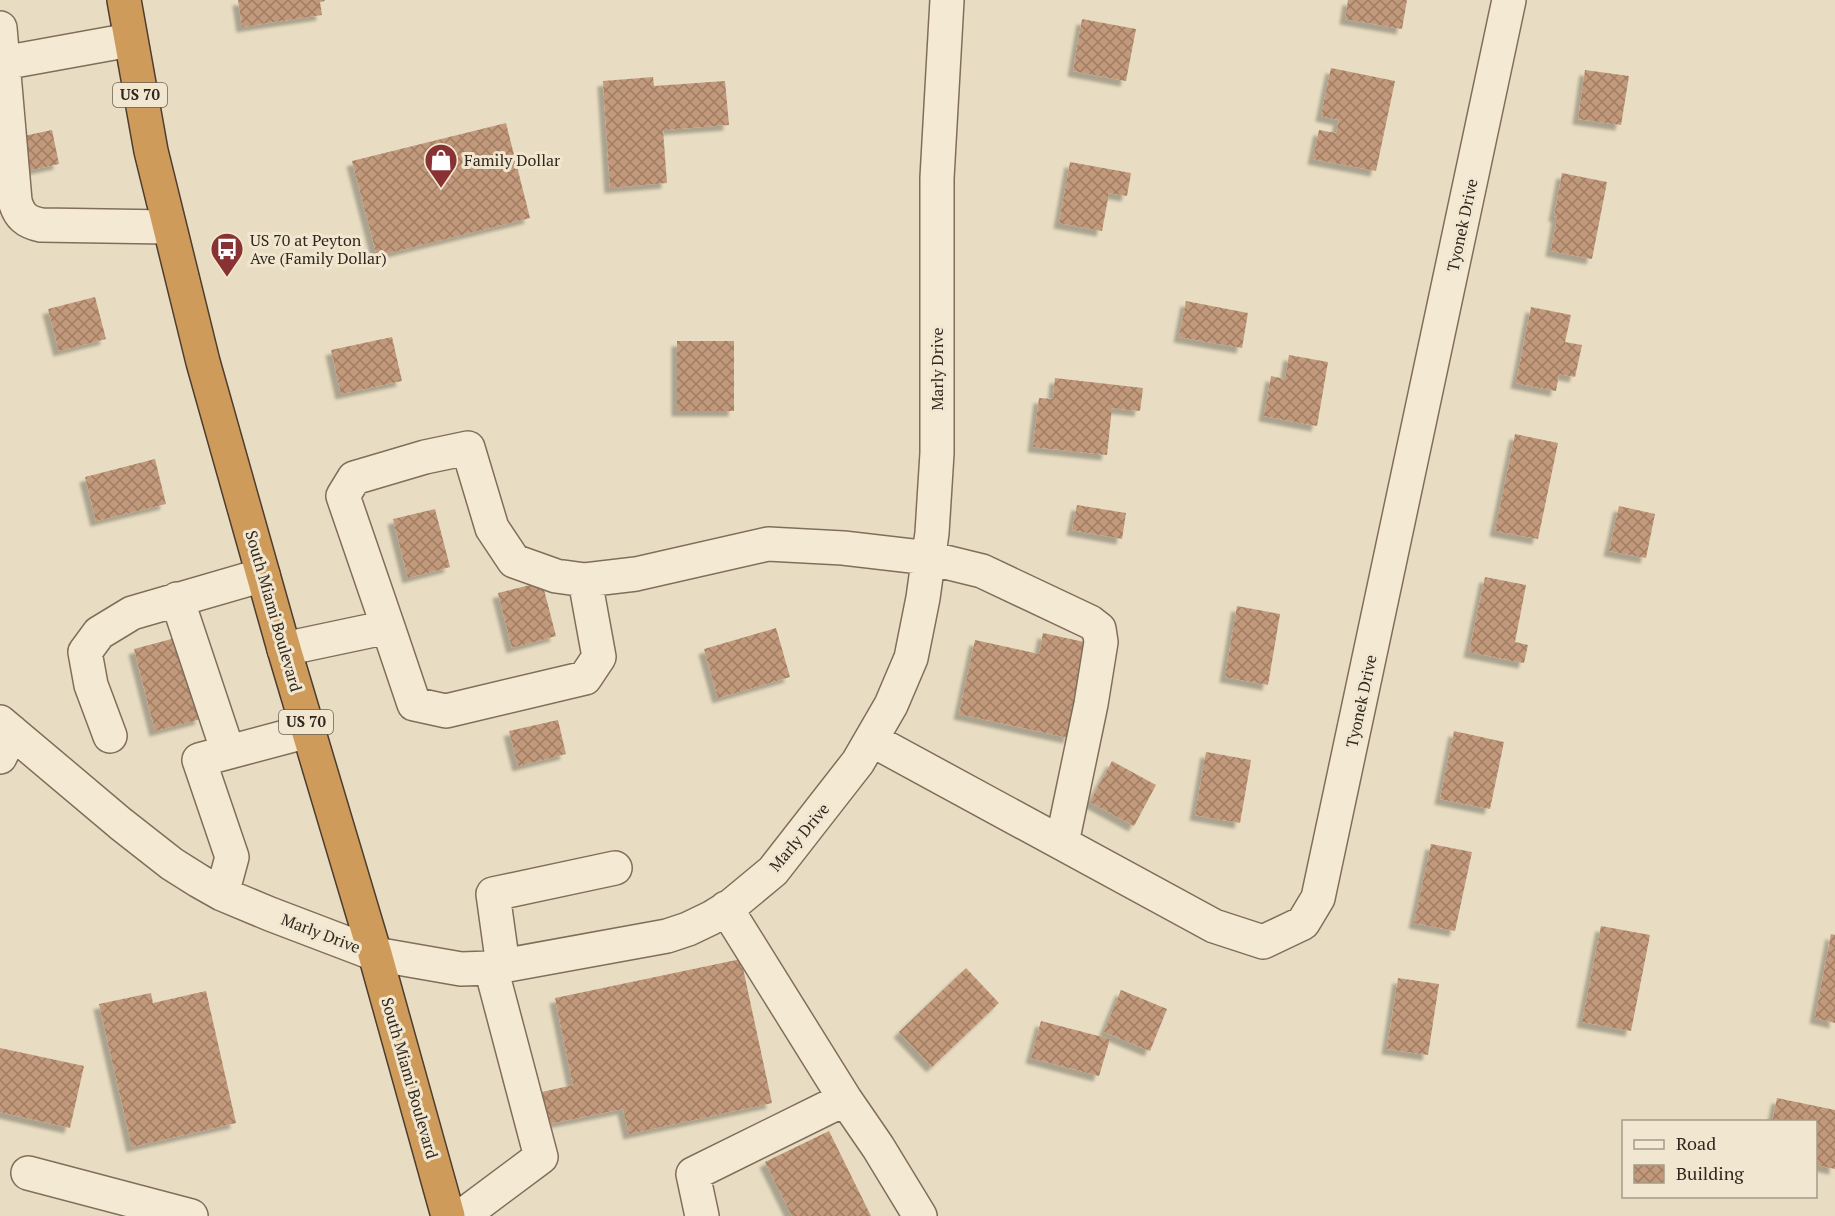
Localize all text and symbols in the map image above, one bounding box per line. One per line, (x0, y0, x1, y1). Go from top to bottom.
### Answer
road number: US 70 (113, 83, 167, 107)
shop icon: Family Dollar (423, 142, 459, 189)
place label: Family Dollar (464, 149, 561, 171)
street label: Tyonek Drive (1441, 177, 1483, 273)
place label: US 70 at Peyton Ave (Family Dollar) (250, 229, 387, 269)
bus stop icon: US 70 at Peyton Ave (Family Dollar) (209, 231, 245, 278)
street label: Marly Drive (926, 327, 948, 411)
street label: South Miami Boulevard (240, 528, 308, 694)
street label: Tyonek Drive (1340, 653, 1382, 749)
road number: US 70 (279, 710, 333, 734)
street label: Marly Drive (764, 798, 834, 876)
street label: Marly Drive (278, 908, 364, 958)
street label: South Miami Boulevard (376, 995, 444, 1161)
legend (1622, 1120, 1817, 1198)
text: Road (1676, 1131, 1716, 1155)
text: Building (1676, 1161, 1744, 1185)

